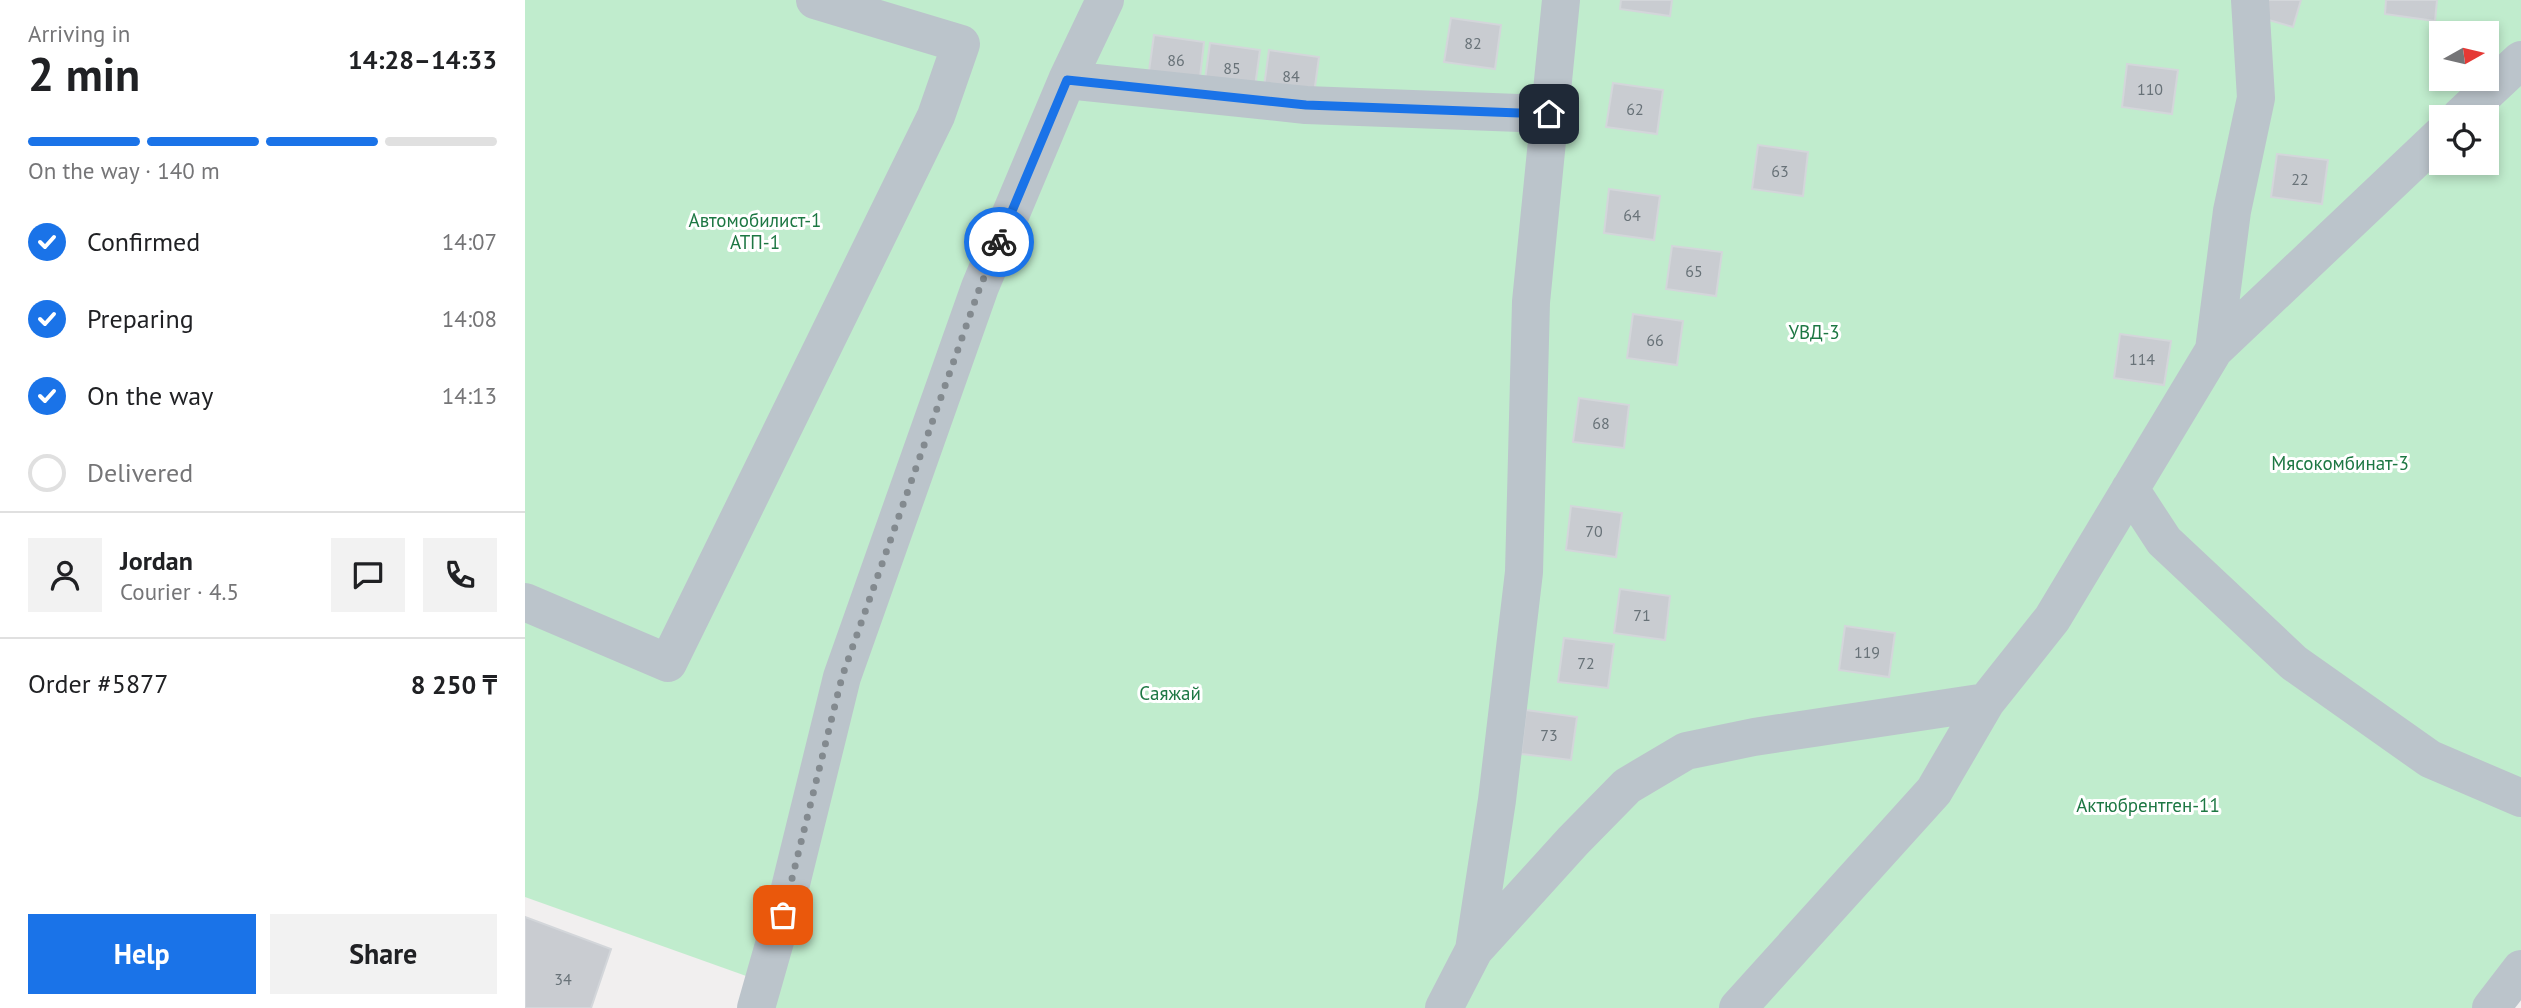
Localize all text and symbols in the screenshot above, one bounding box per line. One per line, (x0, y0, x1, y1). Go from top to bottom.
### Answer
text: Arriving in (28, 19, 130, 48)
north arrow (2429, 21, 2499, 91)
map controls (2429, 21, 2499, 175)
house number: 82 (1464, 33, 1482, 53)
text: 14:28–14:33 (348, 43, 497, 76)
text: 2 min (28, 44, 140, 104)
house number: 86 (1167, 50, 1185, 70)
house number: 85 (1223, 58, 1241, 78)
house number: 84 (1282, 66, 1300, 86)
house number: 110 (2137, 79, 2163, 99)
pin (1519, 84, 1579, 144)
icon: home (1530, 95, 1568, 133)
house number: 62 (1626, 99, 1644, 119)
button: locate (2429, 105, 2499, 175)
text: On the way · 140 m (28, 156, 220, 185)
house number: 63 (1771, 161, 1789, 181)
house number: 22 (2291, 169, 2309, 189)
house number: 64 (1623, 205, 1641, 225)
courier (964, 207, 1034, 277)
park label: Автомобилист-1 АТП-1 (689, 208, 821, 254)
icon: check (28, 223, 66, 261)
icon: bike (980, 223, 1018, 261)
text: Confirmed (87, 225, 200, 258)
text: 14:07 (442, 227, 497, 256)
house number: 65 (1685, 261, 1703, 281)
icon: check (28, 300, 66, 338)
text: Preparing (87, 302, 194, 335)
text: 14:08 (442, 304, 497, 333)
park label: УВД-3 (1788, 320, 1840, 344)
house number: 66 (1646, 330, 1664, 350)
house number: 114 (2129, 349, 2155, 369)
icon: check (28, 377, 66, 415)
text: On the way (87, 379, 213, 412)
text: 14:13 (442, 381, 497, 410)
house number: 68 (1592, 413, 1610, 433)
park label: Мясокомбинат-3 (2271, 451, 2409, 475)
text: Delivered (87, 456, 193, 489)
house number: 70 (1585, 521, 1603, 541)
button: person (28, 538, 102, 612)
button: chat (331, 538, 405, 612)
button: phone (423, 538, 497, 612)
text: Jordan (120, 544, 193, 577)
text: Courier · 4.5 (120, 577, 239, 606)
house number: 71 (1633, 605, 1651, 625)
house number: 119 (1854, 642, 1880, 662)
house number: 72 (1577, 653, 1595, 673)
text: Order #5877 (28, 667, 168, 700)
text: 8 250 ₸ (411, 668, 497, 701)
park label: Саяжай (1139, 681, 1201, 705)
house number: 73 (1540, 725, 1558, 745)
park label: Актюбрентген-11 (2076, 793, 2220, 817)
pin (753, 885, 813, 945)
icon: bag (764, 896, 802, 934)
button: Help (28, 914, 256, 994)
button: Share (270, 914, 497, 994)
house number: 34 (554, 969, 572, 989)

